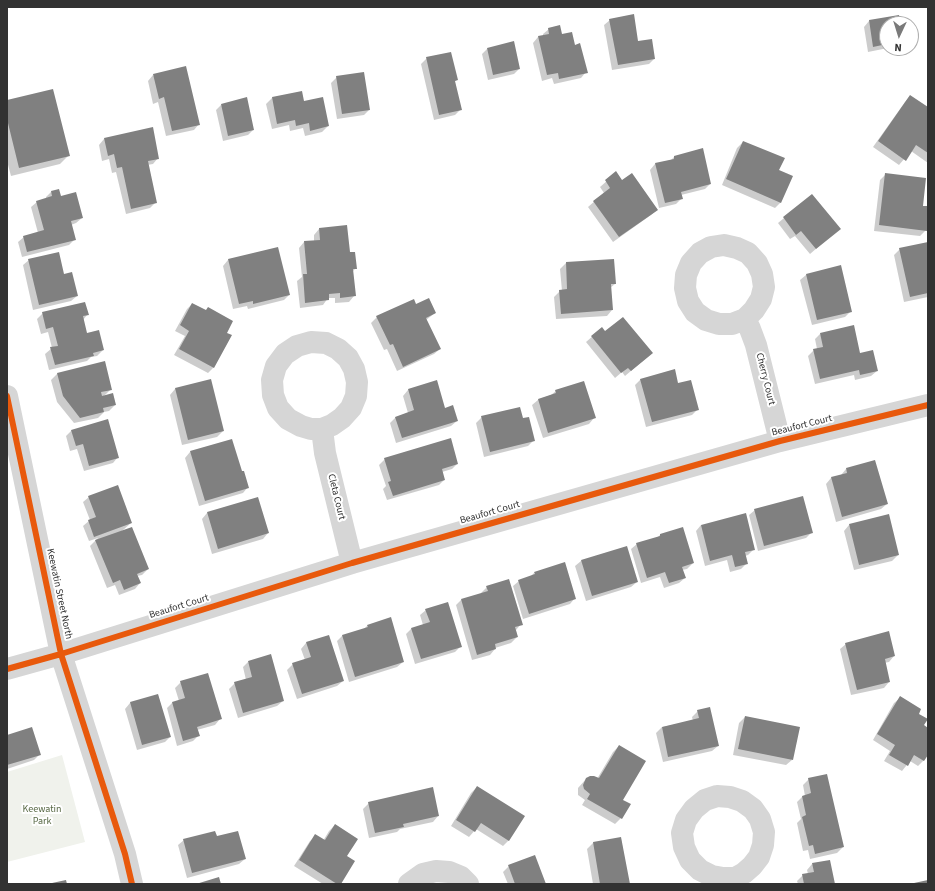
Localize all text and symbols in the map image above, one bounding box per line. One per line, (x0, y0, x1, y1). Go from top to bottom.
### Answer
north arrow (879, 16, 919, 56)
text: N (894, 40, 902, 55)
street label: Cherry Court (753, 352, 777, 406)
street label: Beaufort Court (771, 413, 833, 439)
street label: Cleta Court (325, 473, 347, 521)
street label: Beaufort Court (459, 499, 521, 527)
street label: Keewatin Street North (44, 548, 74, 640)
street label: Beaufort Court (148, 592, 210, 622)
park label: Keewatin Park (23, 804, 61, 828)

